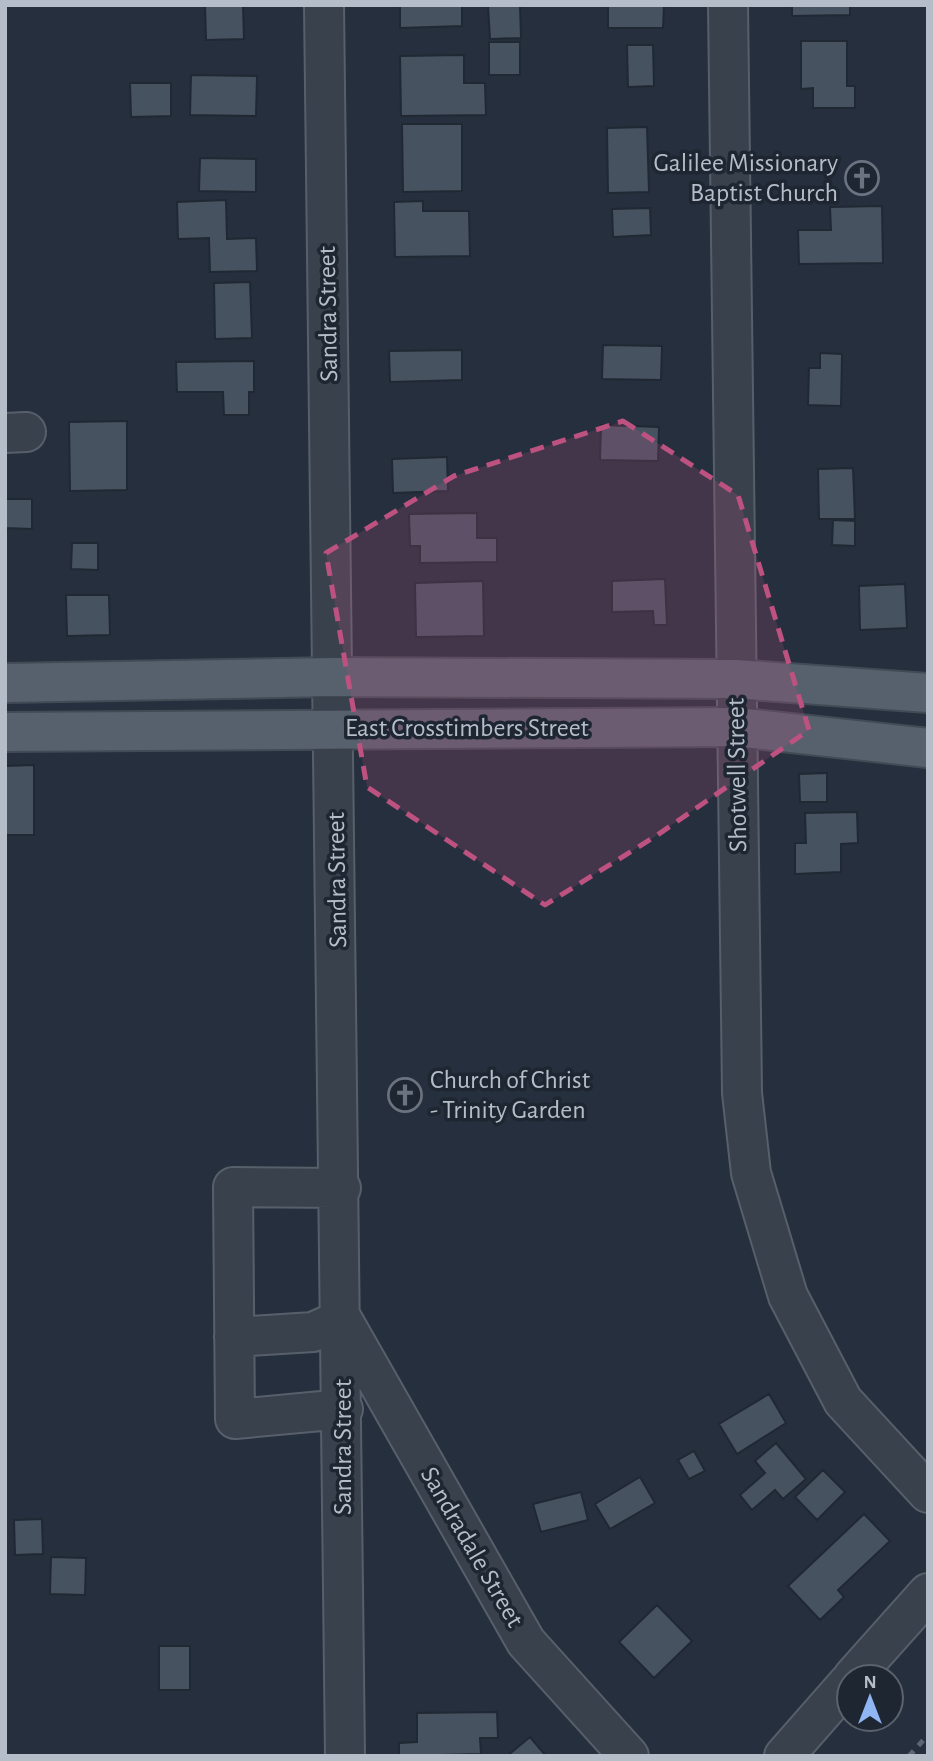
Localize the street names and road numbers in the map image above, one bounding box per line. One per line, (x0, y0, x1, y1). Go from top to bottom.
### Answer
street label: Sandra Street (314, 246, 342, 382)
street label: Shotwell Street (723, 698, 751, 852)
street label: East Crosstimbers Street (345, 715, 589, 741)
street label: Sandra Street (323, 812, 351, 948)
street label: Sandra Street (330, 1379, 356, 1515)
street label: Sandradale Street (416, 1463, 528, 1631)

